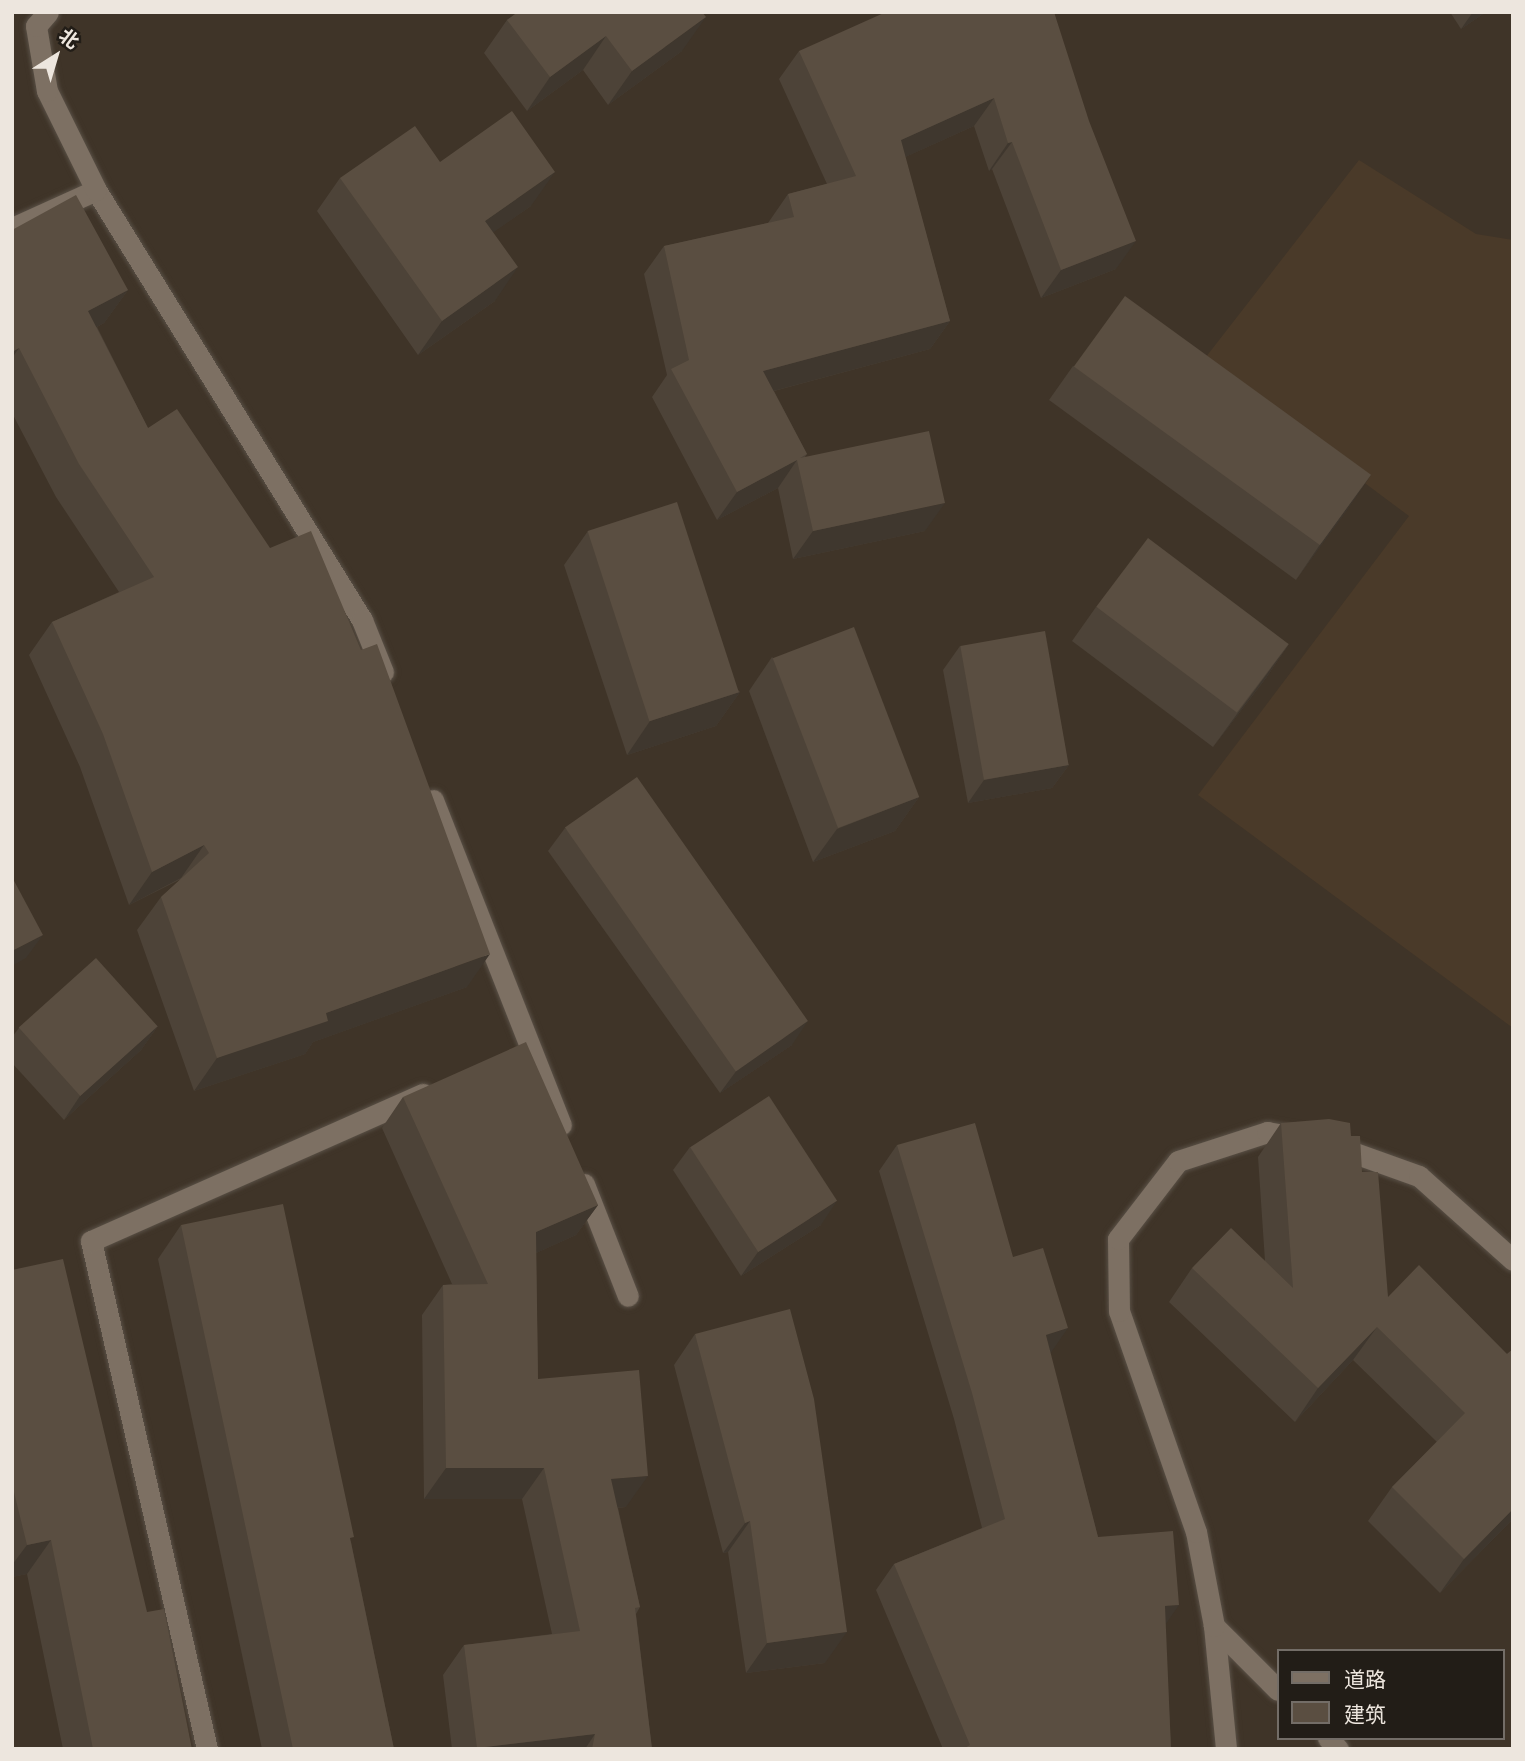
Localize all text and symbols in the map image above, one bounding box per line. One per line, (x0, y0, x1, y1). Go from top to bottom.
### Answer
north arrow (21, 21, 91, 91)
text: 北 (54, 23, 84, 55)
legend (1276, 1649, 1504, 1740)
text: 道路 (1344, 1666, 1386, 1693)
text: 建筑 (1344, 1701, 1386, 1728)

